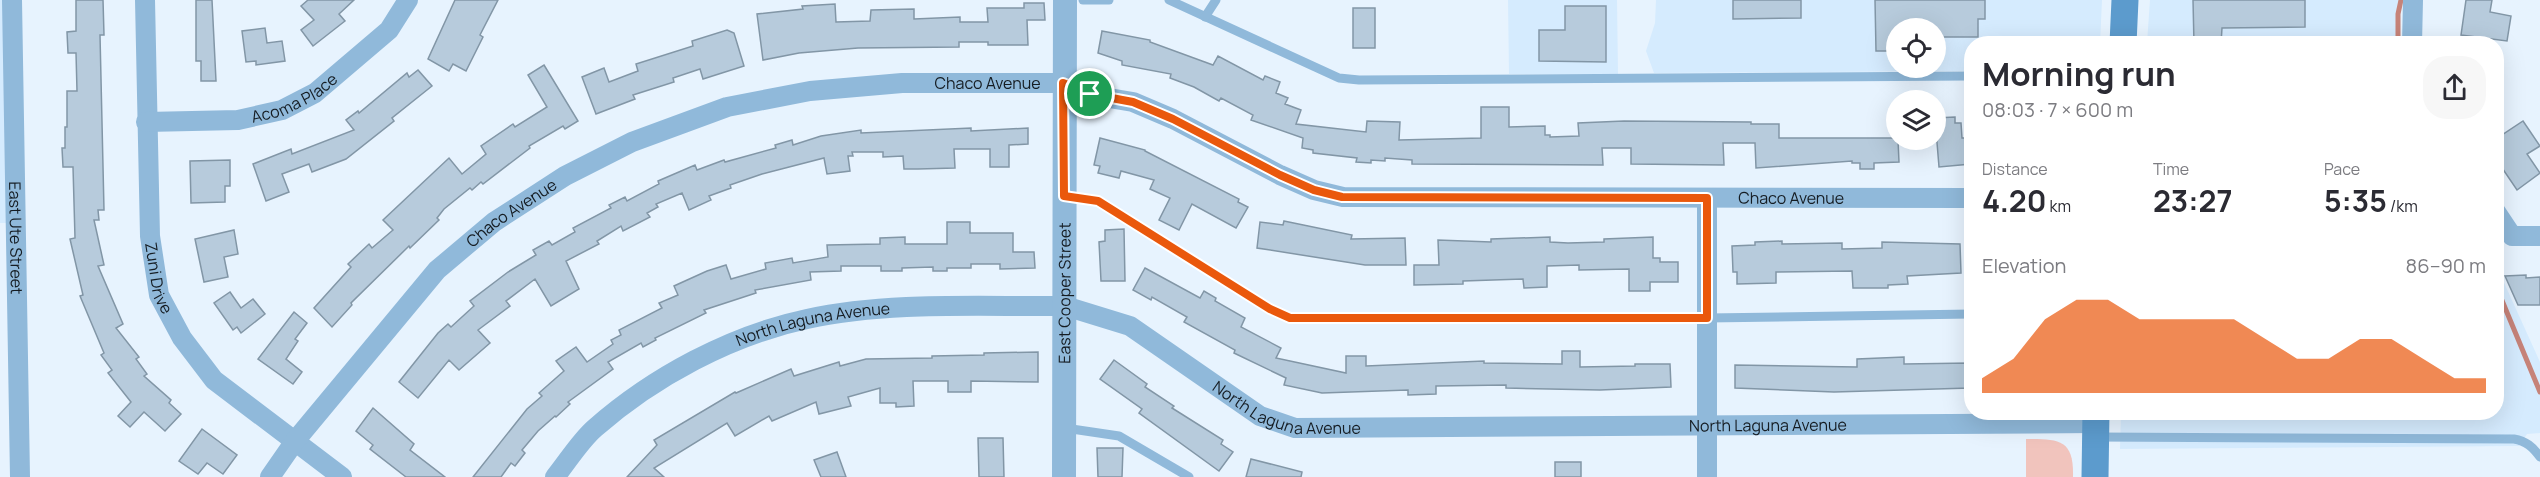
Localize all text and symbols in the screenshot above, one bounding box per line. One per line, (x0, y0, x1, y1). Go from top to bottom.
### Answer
map controls (1886, 18, 1946, 150)
button: locate (1886, 18, 1946, 78)
text: Morning run (1982, 51, 2176, 96)
button: share (2423, 56, 2486, 119)
street label: Acoma Place (249, 68, 342, 128)
pin (1064, 68, 1115, 119)
street label: Chaco Avenue (935, 72, 1041, 94)
icon: arrive (1073, 77, 1106, 110)
button: layers (1886, 90, 1946, 150)
text: 08:03 · 7 × 600 m (1982, 96, 2133, 123)
text: Distance (1982, 158, 2048, 180)
text: Time (2153, 158, 2189, 180)
text: Pace (2324, 158, 2360, 180)
street label: Chaco Avenue (461, 173, 561, 252)
text: 4.20 (1982, 180, 2046, 221)
text: 23:27 (2153, 180, 2232, 221)
text: 5:35 (2324, 180, 2387, 221)
street label: East Ute Street (4, 181, 28, 295)
street label: Chaco Avenue (1738, 187, 1844, 209)
text: km (2046, 195, 2071, 217)
text: /km (2387, 195, 2418, 217)
street label: East Cooper Street (1053, 222, 1076, 364)
street label: Zuni Drive (140, 241, 178, 318)
text: Elevation (1982, 252, 2066, 279)
text: 86–90 m (2406, 252, 2486, 279)
street label: North Laguna Avenue (732, 297, 891, 351)
street label: North Laguna Avenue (1208, 376, 1361, 439)
street label: North Laguna Avenue (1689, 414, 1847, 437)

